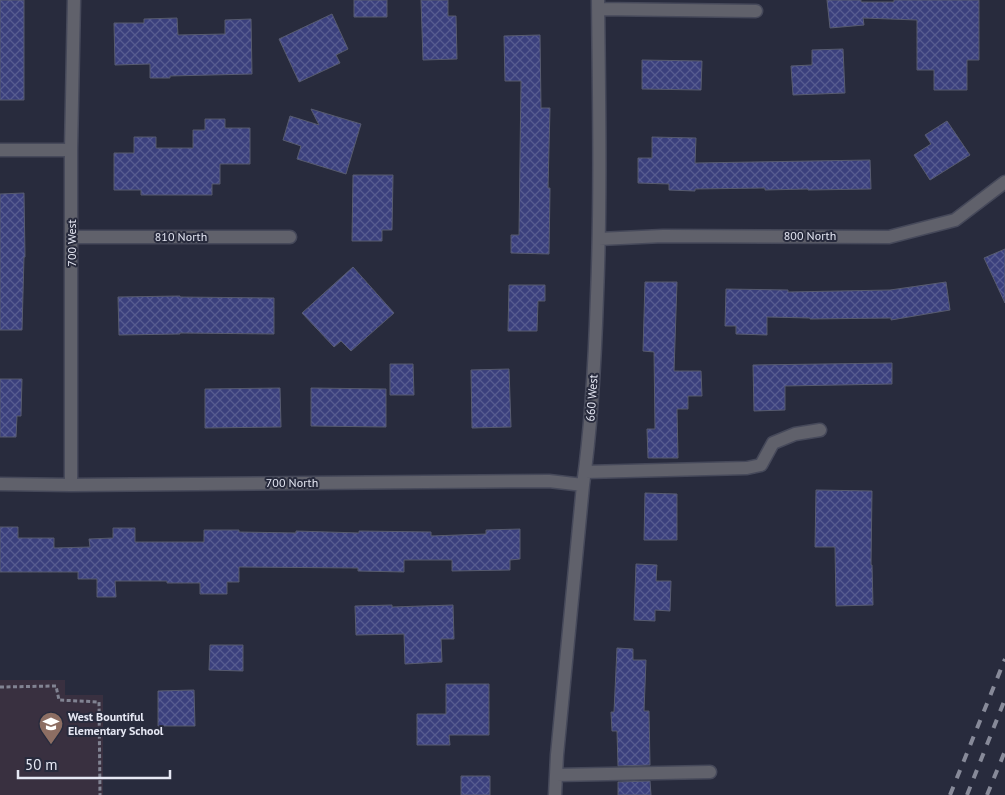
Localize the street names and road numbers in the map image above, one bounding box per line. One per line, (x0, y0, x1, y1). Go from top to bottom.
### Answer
street label: 700 West (64, 219, 79, 267)
street label: 800 North (784, 228, 836, 243)
street label: 810 North (155, 229, 207, 244)
street label: 660 West (582, 374, 601, 422)
street label: 700 North (266, 475, 318, 490)

